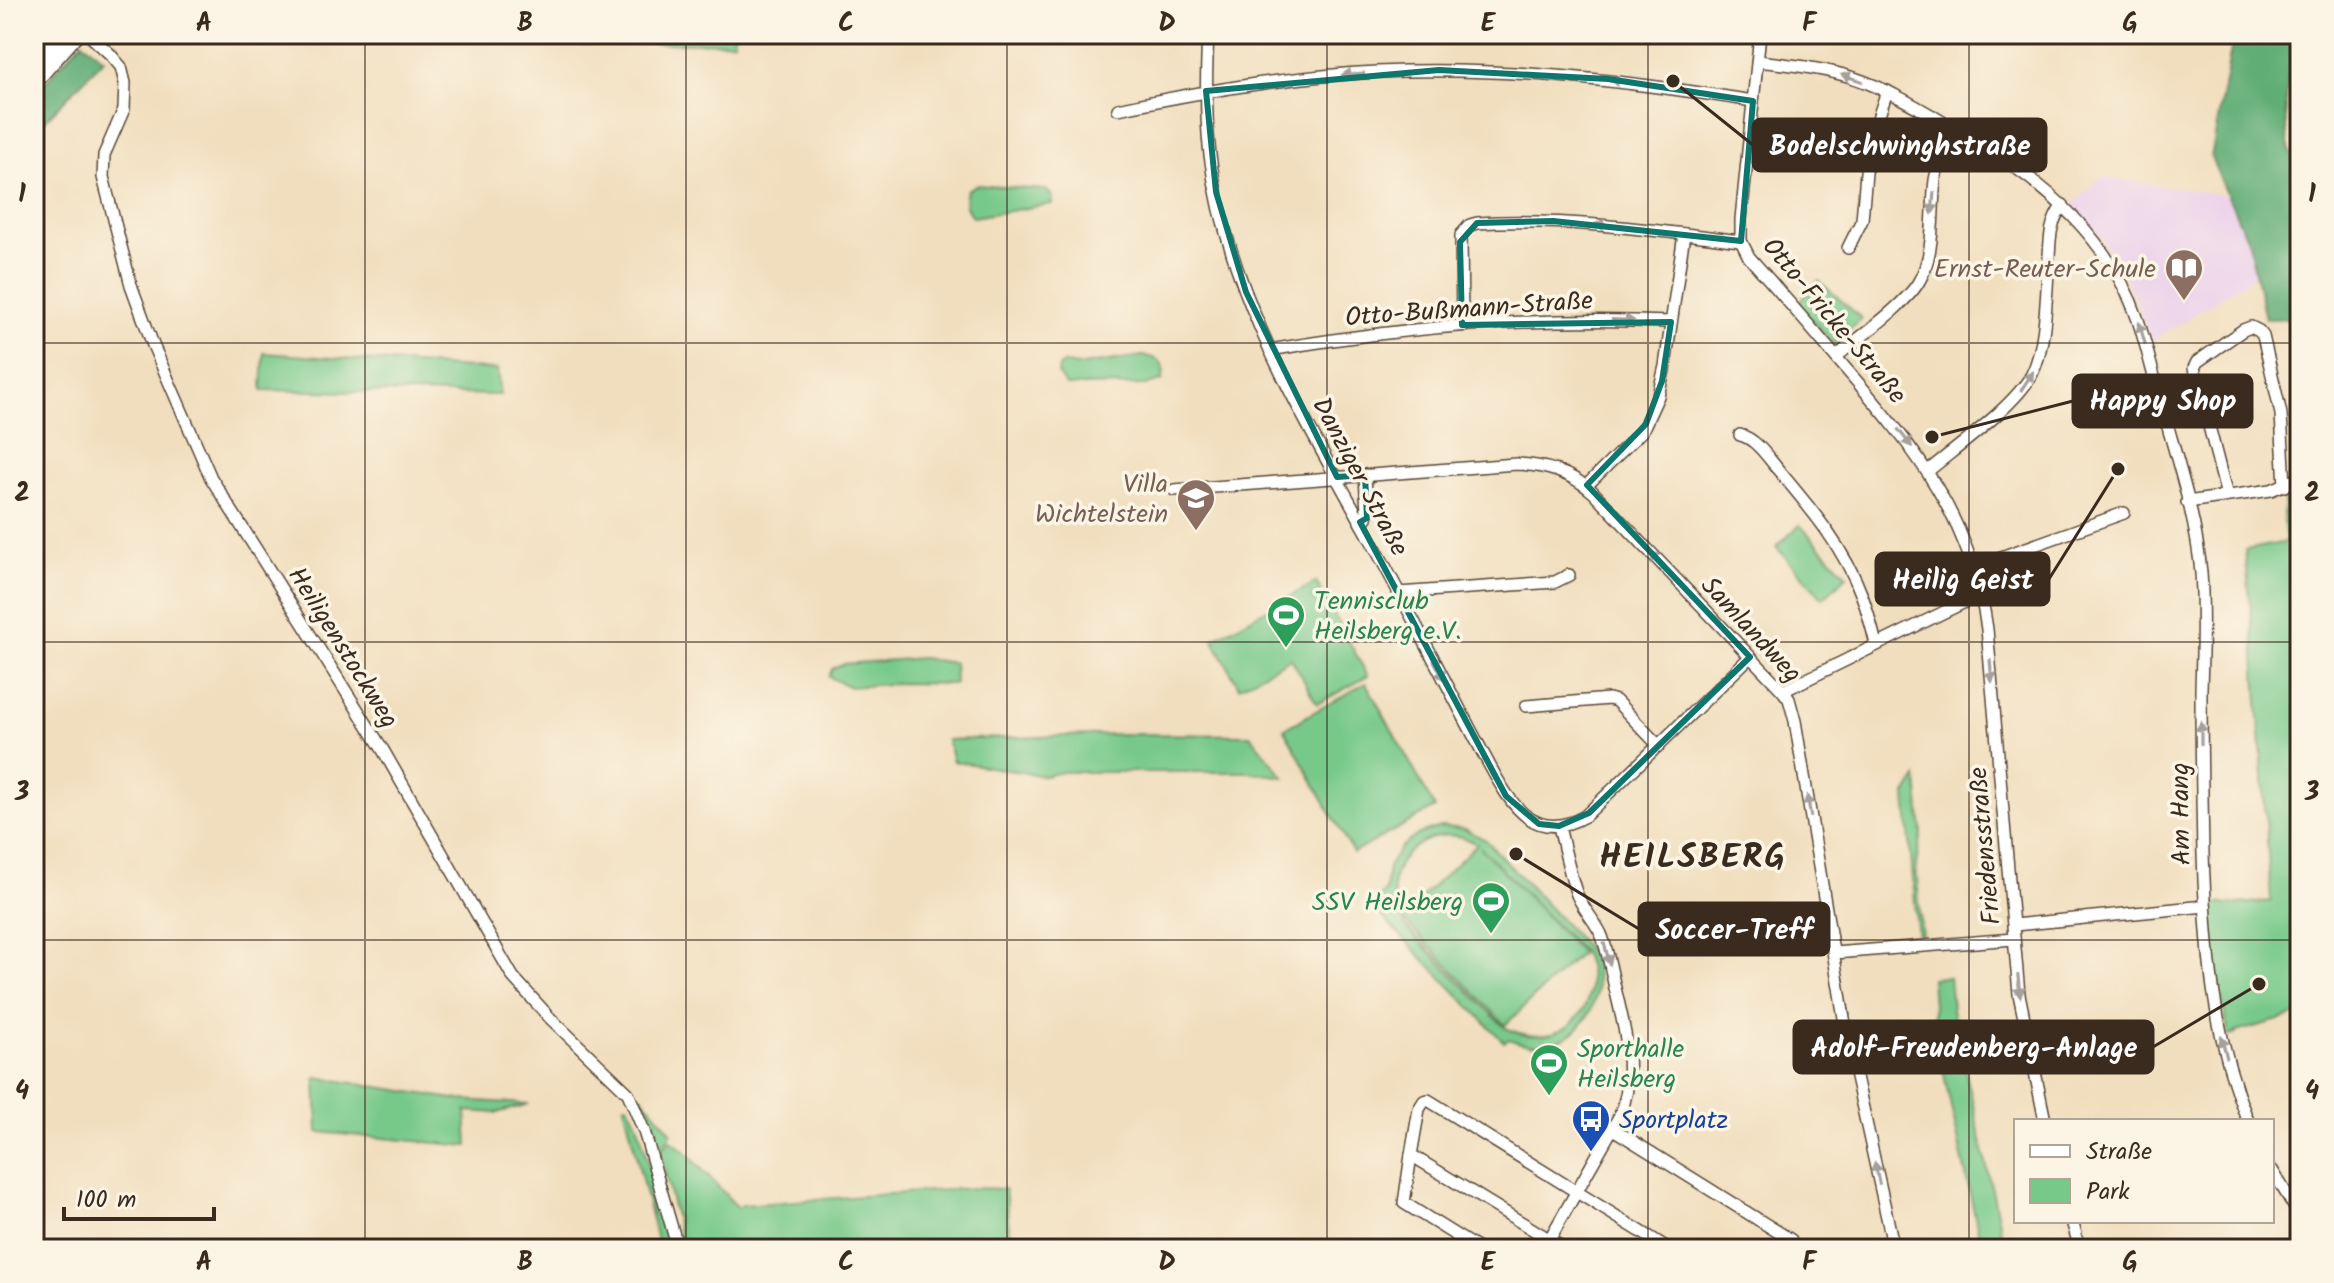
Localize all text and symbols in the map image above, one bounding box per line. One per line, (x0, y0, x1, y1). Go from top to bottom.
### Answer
text: A (196, 3, 212, 45)
text: B (517, 3, 533, 45)
text: C (838, 3, 854, 45)
text: D (1158, 3, 1176, 45)
text: E (1481, 3, 1497, 45)
text: F (1802, 3, 1818, 45)
text: G (2122, 3, 2138, 45)
one-way arrow (1340, 68, 1365, 81)
one-way arrow (1839, 71, 1863, 84)
one-way arrow (1608, 74, 1633, 87)
callout: Bodelschwinghstraße (1753, 119, 2046, 171)
text: Bodelschwinghstraße (1769, 125, 2031, 170)
text: 1 (18, 174, 26, 216)
text: 1 (2308, 174, 2316, 216)
one-way arrow (1926, 191, 1939, 216)
one-way arrow (1593, 218, 1618, 231)
street label: Otto-Fricke-Straße (1751, 228, 1916, 414)
library icon: Ernst-Reuter-Schule (2163, 247, 2205, 302)
place label: Ernst-Reuter-Schule (1934, 249, 2156, 291)
street label: Otto-Bußmann-Straße (1344, 280, 1595, 340)
one-way arrow (1611, 313, 1636, 326)
one-way arrow (2135, 321, 2148, 345)
one-way arrow (2019, 370, 2033, 392)
callout: Happy Shop (2073, 375, 2252, 427)
text: Happy Shop (2089, 380, 2237, 425)
street label: Danziger Straße (1300, 390, 1419, 564)
one-way arrow (1896, 428, 1912, 448)
place label: Villa Wichtelstein (1035, 464, 1168, 536)
text: 2 (14, 473, 30, 515)
text: 2 (2304, 473, 2320, 515)
school or university icon: Villa Wichtelstein (1175, 477, 1217, 532)
one-way arrow (1649, 551, 1667, 570)
callout: Heilig Geist (1876, 553, 2049, 605)
street label: Heiligenstockweg (276, 559, 409, 737)
text: Heilig Geist (1892, 559, 2034, 604)
street label: Samlandweg (1690, 567, 1811, 694)
place label: Tennisclub Heilsberg e.V. (1314, 581, 1461, 653)
sports icon: Tennisclub Heilsberg e.V. (1265, 594, 1307, 649)
one-way arrow (1431, 659, 1445, 681)
one-way arrow (1985, 659, 1998, 684)
one-way arrow (2195, 720, 2207, 745)
street label: Am Hang (2160, 762, 2204, 866)
street label: Friedensstraße (1958, 765, 2014, 927)
text: 3 (14, 772, 29, 814)
text: 3 (2304, 772, 2319, 814)
one-way arrow (1803, 793, 1815, 818)
district label: HEILSBERG (1599, 831, 1787, 885)
sports icon: SSV Heilsberg (1470, 880, 1512, 935)
place label: SSV Heilsberg (1312, 882, 1463, 924)
callout: Soccer-Treff (1639, 903, 1829, 955)
text: Soccer-Treff (1655, 909, 1816, 954)
one-way arrow (1601, 943, 1614, 967)
one-way arrow (2012, 973, 2025, 998)
callout: Adolf-Freudenberg-Anlage (1794, 1021, 2153, 1073)
text: Adolf-Freudenberg-Anlage (1811, 1027, 2138, 1072)
place label: Sporthalle Heilsberg (1577, 1029, 1685, 1101)
one-way arrow (2217, 1035, 2229, 1060)
sports icon: Sporthalle Heilsberg (1528, 1042, 1570, 1097)
text: 4 (15, 1071, 29, 1113)
text: 4 (2305, 1071, 2319, 1113)
bus stop icon: Sportplatz (1570, 1098, 1612, 1153)
place label: Sportplatz (1619, 1100, 1728, 1142)
legend (2014, 1119, 2274, 1223)
text: Straße (2086, 1133, 2152, 1172)
one-way arrow (1870, 1160, 1883, 1185)
scale bar (64, 1171, 214, 1221)
text: Park (2086, 1173, 2130, 1212)
text: 100 m (76, 1181, 136, 1220)
text: A (196, 1242, 212, 1283)
text: B (517, 1242, 533, 1283)
text: C (838, 1242, 854, 1283)
text: D (1158, 1242, 1176, 1283)
text: E (1481, 1242, 1497, 1283)
text: F (1802, 1242, 1818, 1283)
text: G (2122, 1242, 2138, 1283)

